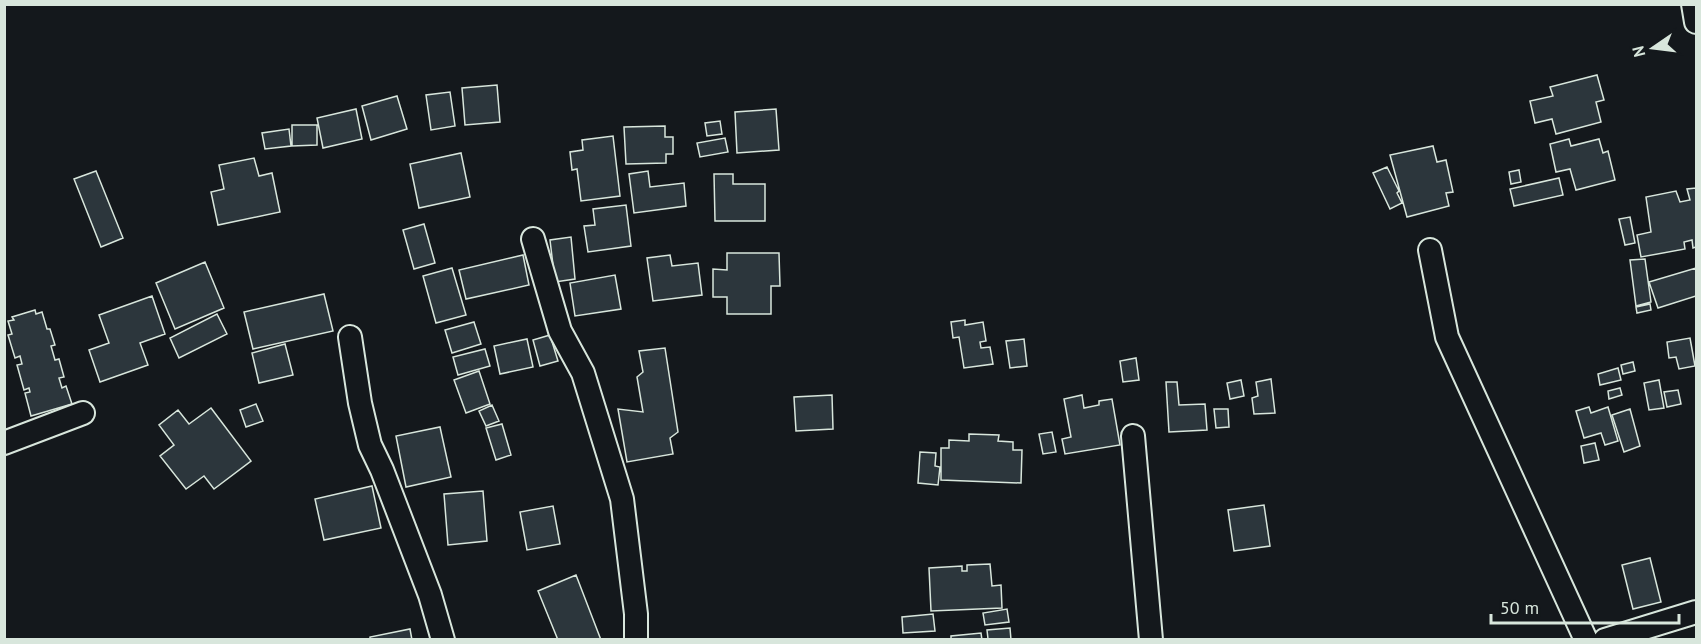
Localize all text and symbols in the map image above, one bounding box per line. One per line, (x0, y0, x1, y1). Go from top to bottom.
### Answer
north arrow (1623, 18, 1683, 78)
text: N (1627, 44, 1649, 59)
scale bar (1491, 587, 1678, 625)
text: 50 m (1500, 596, 1539, 619)

